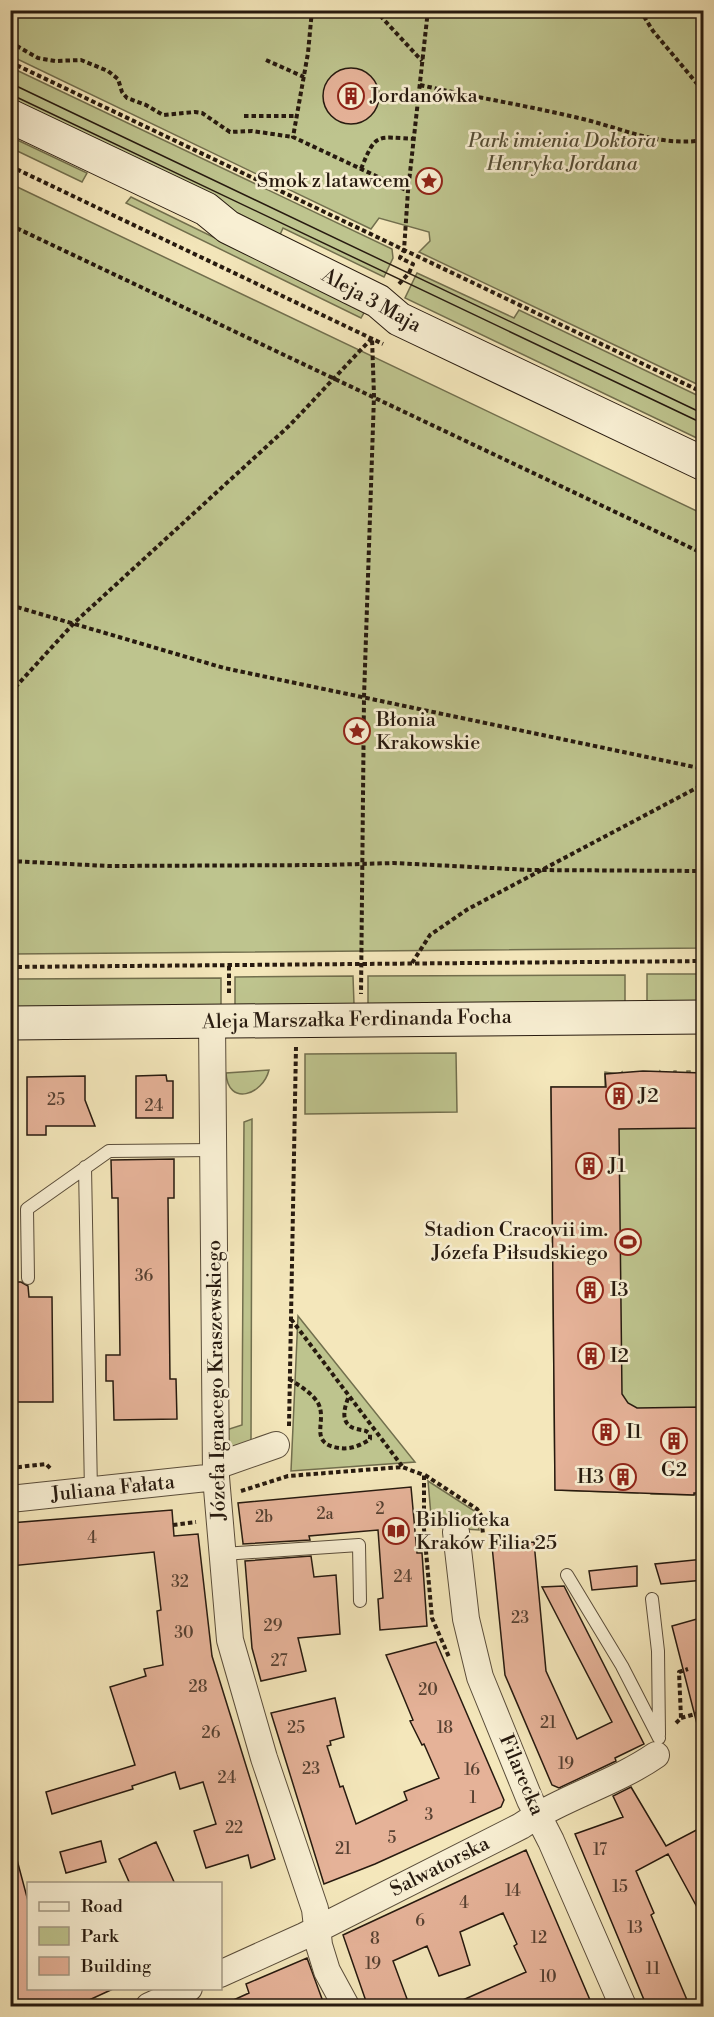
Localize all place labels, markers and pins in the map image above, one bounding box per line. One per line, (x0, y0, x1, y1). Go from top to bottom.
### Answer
building icon: Jordanówka (336, 81, 366, 111)
place label: Jordanówka (369, 84, 478, 109)
place icon: Smok z latawcem (414, 166, 444, 196)
place label: Smok z latawcem (257, 169, 410, 194)
place label: Błonia Krakowskie (375, 708, 480, 756)
place icon: Błonia Krakowskie (342, 716, 372, 746)
building icon: J2 (604, 1081, 634, 1111)
place label: J2 (637, 1084, 659, 1109)
building icon: J1 (574, 1151, 604, 1181)
place label: J1 (607, 1154, 626, 1179)
place label: Stadion Cracovii im. Józefa Piłsudskiego (424, 1218, 608, 1266)
sports icon: Stadion Cracovii im. Józefa Piłsudskiego (613, 1227, 643, 1257)
building icon: I3 (575, 1275, 605, 1305)
place label: I3 (610, 1278, 629, 1303)
building icon: I2 (576, 1341, 606, 1371)
place label: I2 (610, 1344, 629, 1369)
building icon: I1 (591, 1417, 621, 1447)
place label: I1 (626, 1420, 643, 1445)
building icon: G2 (659, 1426, 689, 1456)
place label: G2 (661, 1458, 687, 1483)
building icon: H3 (608, 1462, 638, 1492)
place label: H3 (577, 1465, 604, 1490)
place label: Biblioteka Kraków Filia 25 (415, 1508, 557, 1556)
library icon: Biblioteka Kraków Filia 25 (381, 1516, 411, 1546)

